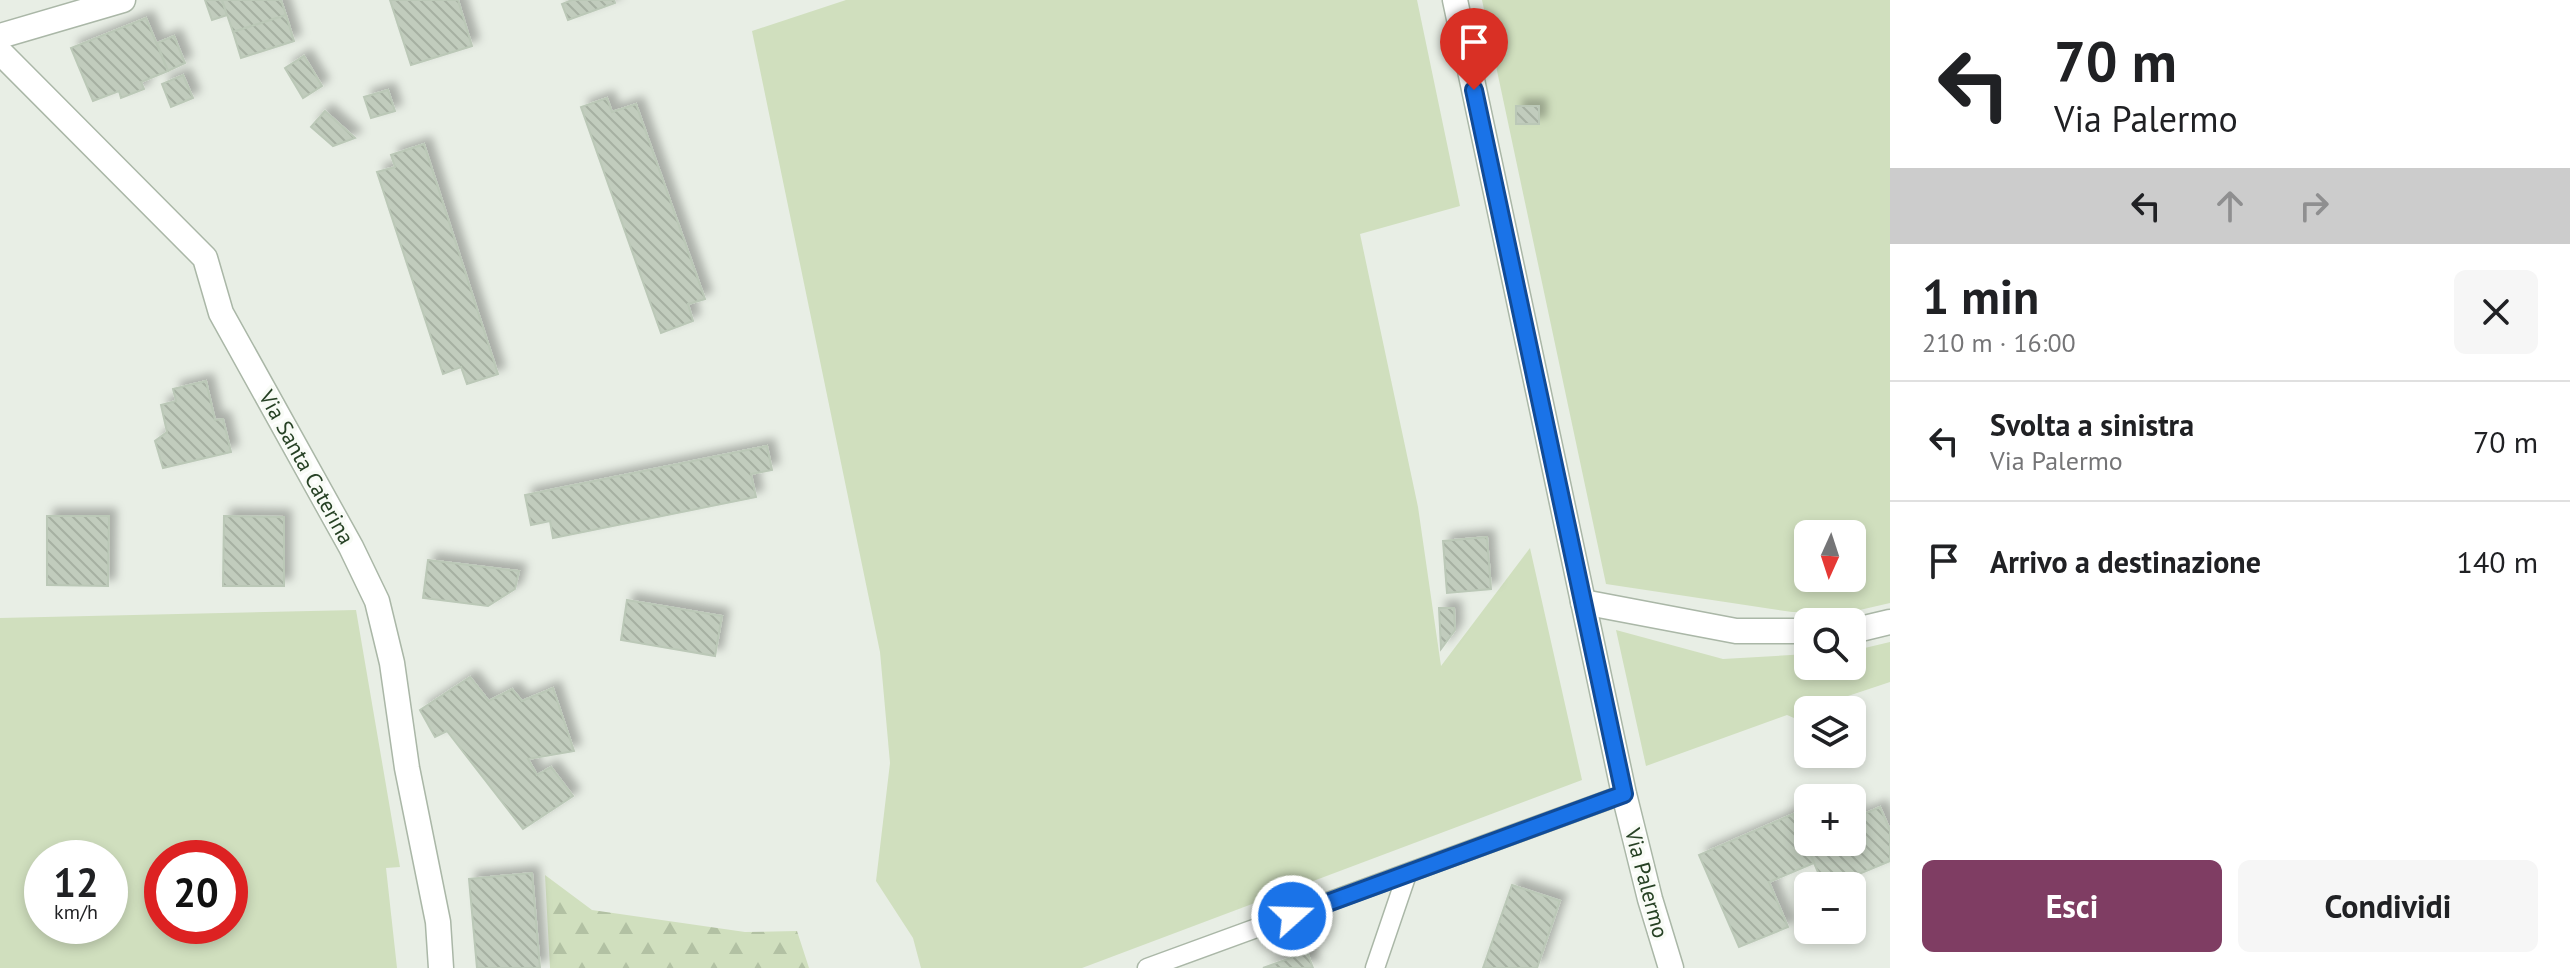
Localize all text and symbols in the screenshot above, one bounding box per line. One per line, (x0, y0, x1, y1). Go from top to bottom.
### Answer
pin (1440, 8, 1508, 90)
icon: arrive (1452, 20, 1496, 64)
text: 70 m (2054, 25, 2177, 97)
icon: left (1922, 32, 2026, 136)
text: Via Palermo (2054, 95, 2238, 142)
icon: left (2124, 184, 2168, 228)
icon: ahead (2208, 184, 2252, 228)
icon: right (2292, 184, 2336, 228)
text: 1 min (1922, 265, 2039, 327)
button: close (2454, 270, 2538, 354)
text: 210 m · 16:00 (1922, 326, 2076, 359)
street label: Via Santa Caterina (253, 384, 361, 549)
text: Svolta a sinistra (1990, 405, 2194, 444)
icon: left (1922, 419, 1966, 463)
text: 70 m (2473, 422, 2538, 461)
text: Via Palermo (1990, 444, 2123, 477)
north arrow (1794, 520, 1866, 592)
map controls (1794, 520, 1866, 944)
icon: arrive (1922, 539, 1966, 583)
text: Arrivo a destinazione (1990, 542, 2261, 581)
text: 140 m (2457, 542, 2538, 581)
button: search (1794, 608, 1866, 680)
button: layers (1794, 696, 1866, 768)
button: + (1794, 784, 1866, 856)
street label: Via Palermo (1619, 824, 1675, 941)
speed limit sign: 20 (144, 840, 248, 944)
text: 12 (53, 856, 99, 908)
button: Esci (1922, 860, 2222, 952)
button: Condividi (2238, 860, 2538, 952)
button: − (1794, 872, 1866, 944)
position arrow (1250, 874, 1334, 958)
text: km/h (54, 899, 98, 925)

